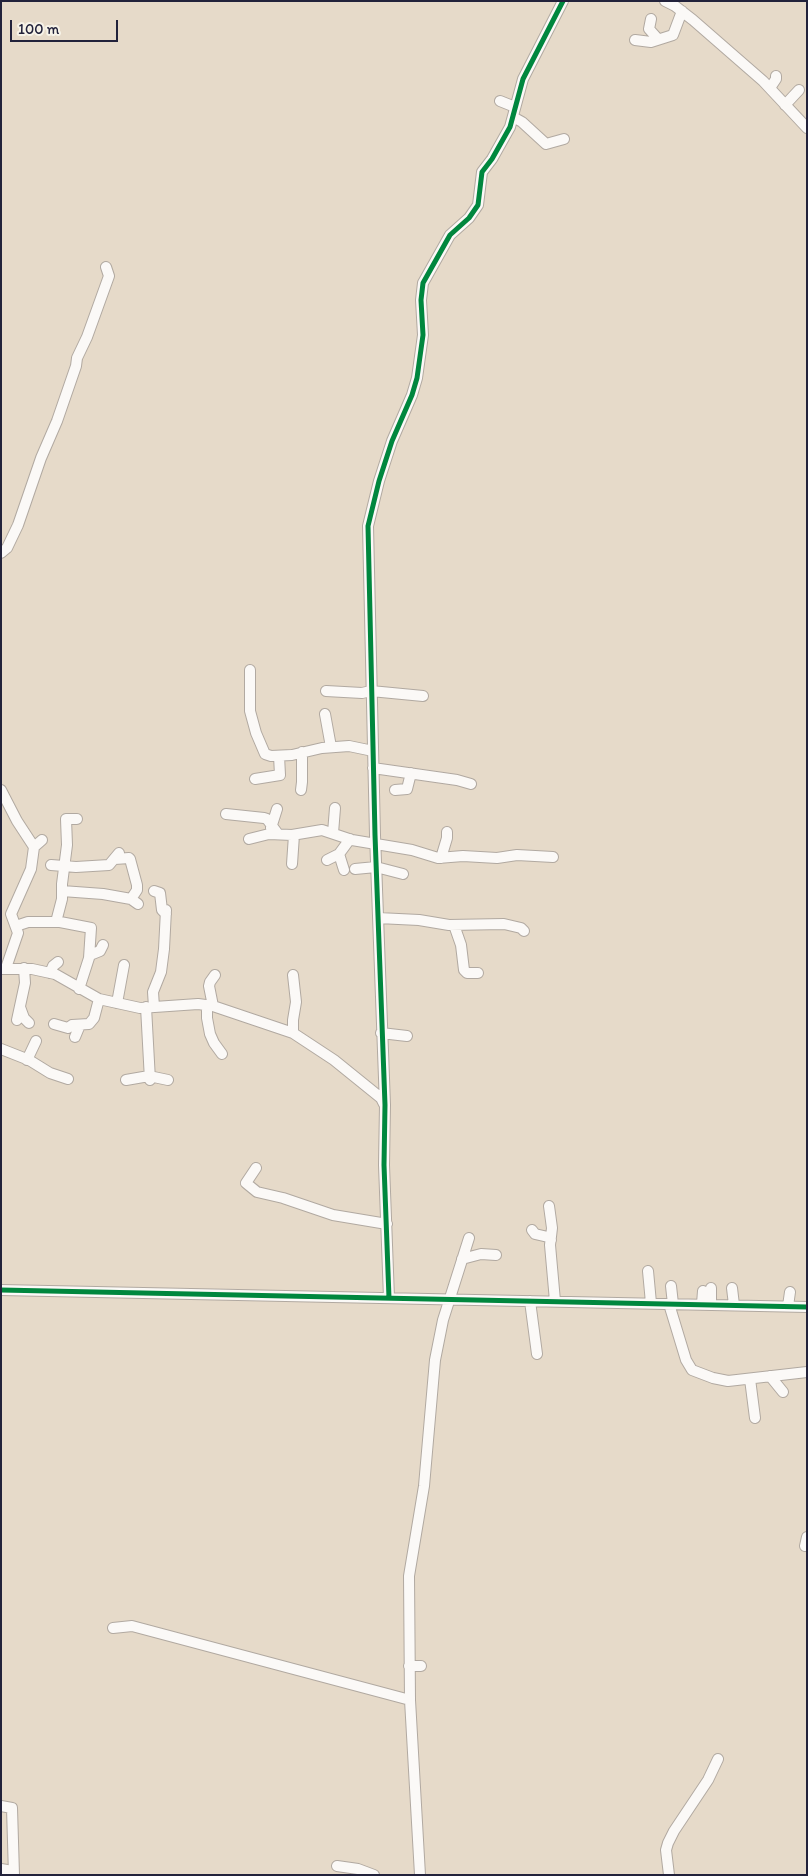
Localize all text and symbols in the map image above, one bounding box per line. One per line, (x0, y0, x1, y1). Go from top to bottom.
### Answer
scale bar (12, 10, 120, 42)
text: 100 m (18, 20, 59, 38)

